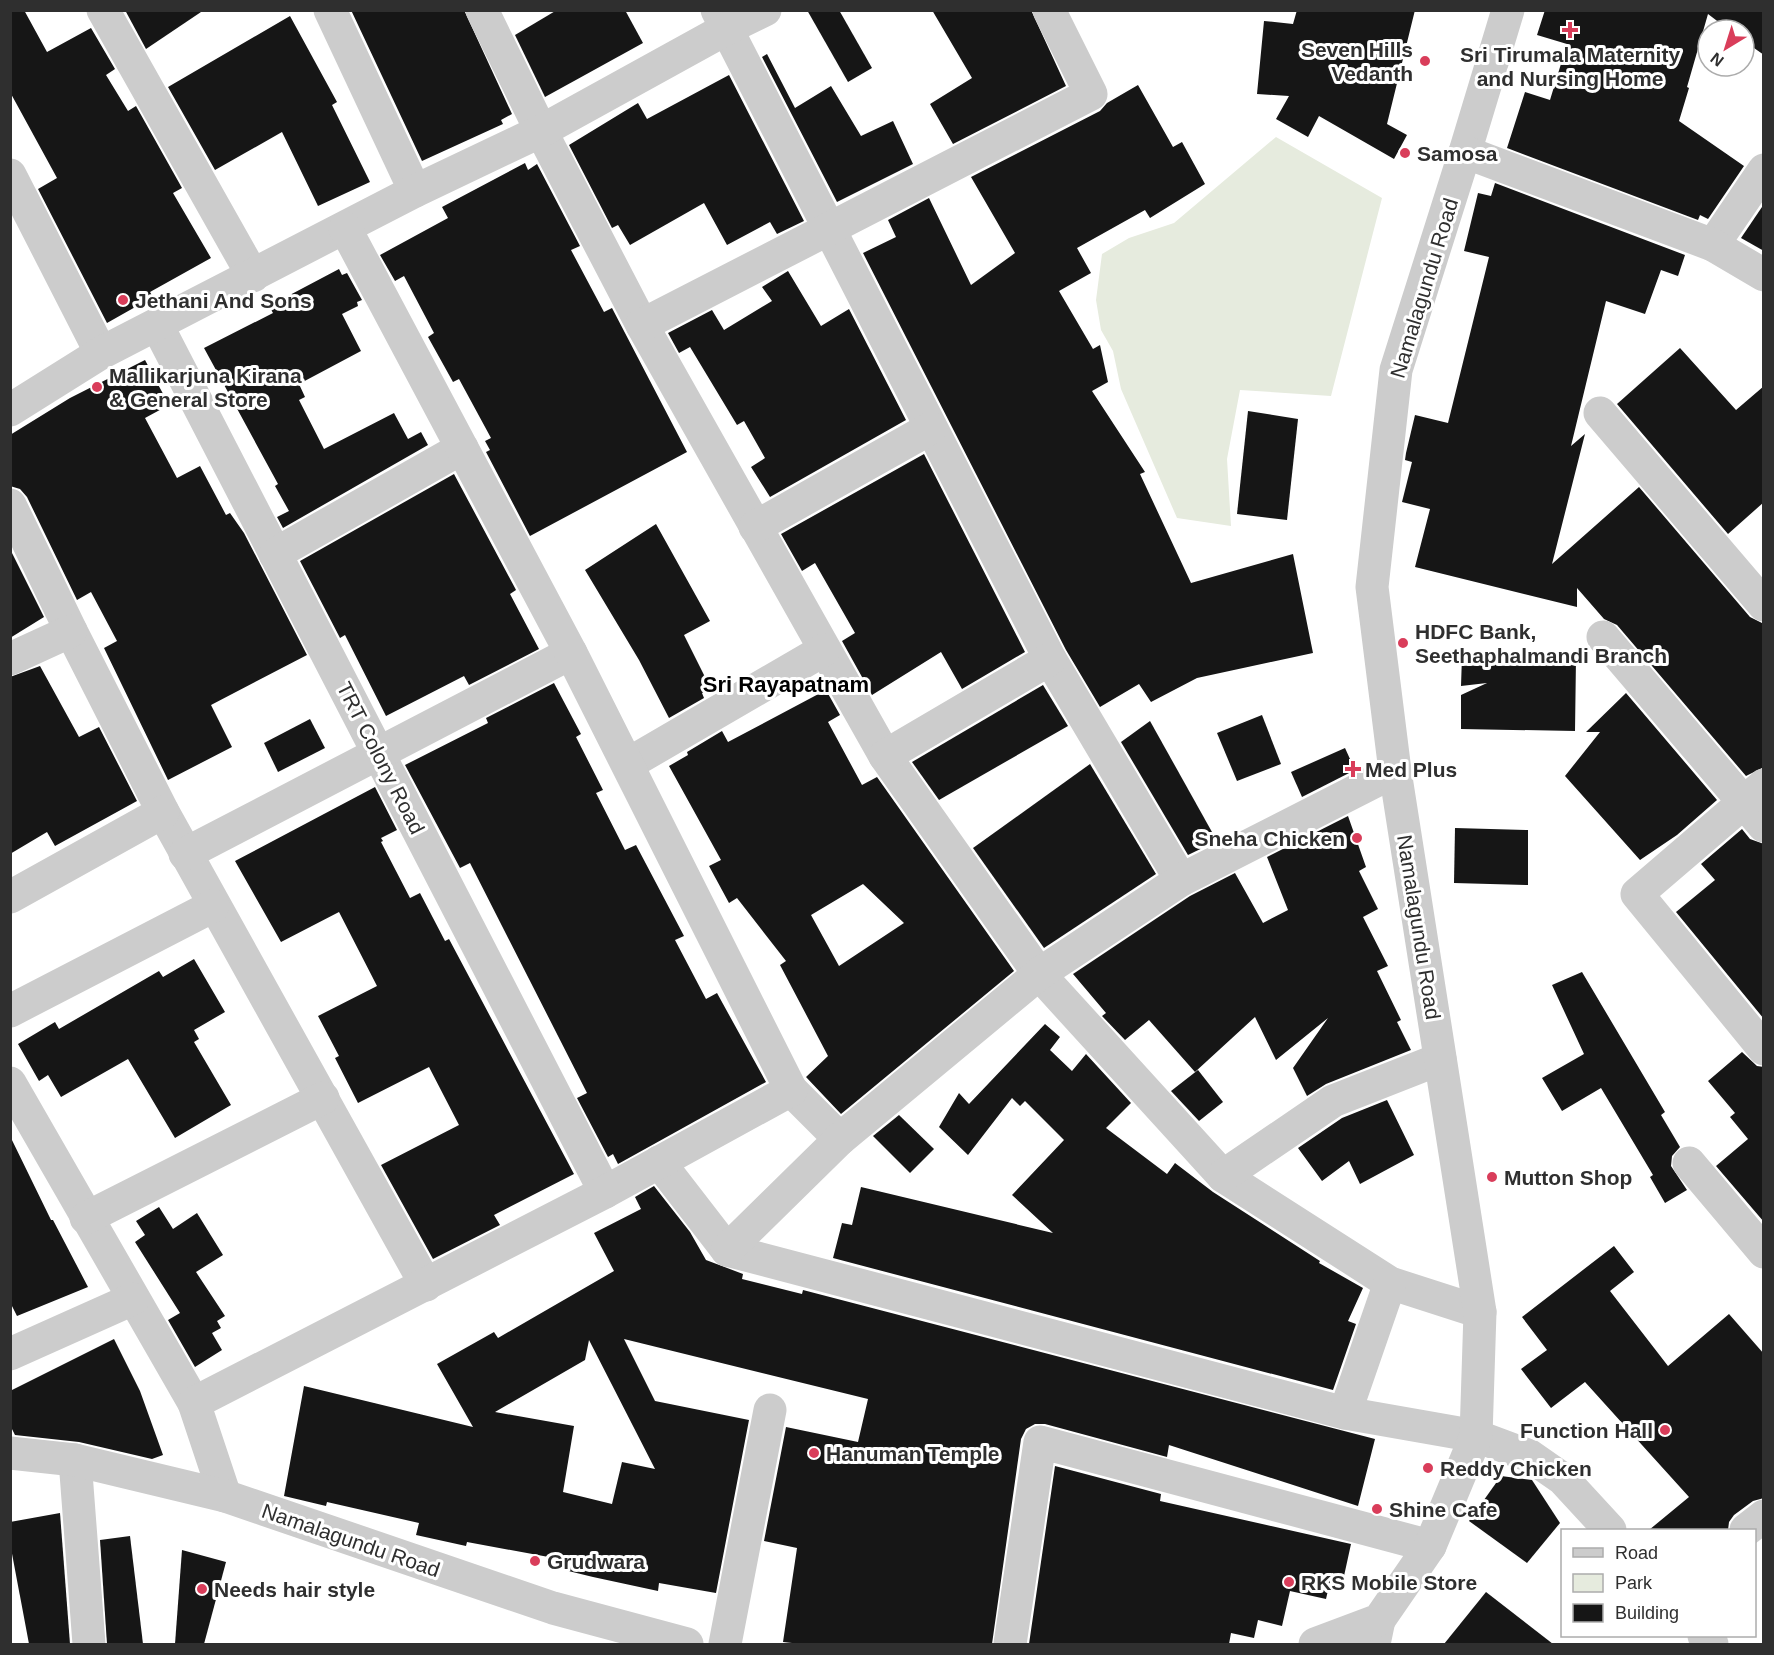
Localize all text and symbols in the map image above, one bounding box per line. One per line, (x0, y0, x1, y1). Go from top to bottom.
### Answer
north arrow (1696, 18, 1756, 78)
marker: Sri Tirumala Maternity and Nursing Home (1561, 21, 1579, 39)
place label: Seven Hills Vedanth (1301, 38, 1413, 85)
place label: Sri Tirumala Maternity and Nursing Home (1460, 43, 1680, 90)
text: N (1707, 49, 1727, 70)
marker: Seven Hills Vedanth (1418, 54, 1432, 68)
place label: Samosa (1417, 142, 1498, 165)
marker: Samosa (1398, 146, 1412, 160)
street label: Namalagundu Road (1386, 195, 1462, 381)
place label: Jethani And Sons (135, 289, 312, 312)
marker: Jethani And Sons (116, 293, 130, 307)
place label: Mallikarjuna Kirana & General Store (109, 364, 302, 411)
marker: Mallikarjuna Kirana & General Store (90, 380, 104, 394)
place label: HDFC Bank, Seethaphalmandi Branch (1415, 620, 1667, 667)
marker: HDFC Bank, Seethaphalmandi Branch (1396, 636, 1410, 650)
district label: Sri Rayapatnam (703, 672, 869, 697)
street label: TRT Colony Road (333, 678, 429, 838)
place label: Med Plus (1365, 758, 1457, 781)
marker: Med Plus (1346, 762, 1360, 776)
place label: Sneha Chicken (1194, 827, 1345, 850)
marker: Sneha Chicken (1350, 831, 1364, 845)
street label: Namalagundu Road (1393, 833, 1445, 1021)
place label: Mutton Shop (1504, 1166, 1632, 1189)
marker: Mutton Shop (1485, 1170, 1499, 1184)
place label: Function Hall (1520, 1419, 1653, 1442)
marker: Function Hall (1658, 1423, 1672, 1437)
place label: Hanuman Temple (826, 1442, 999, 1465)
marker: Hanuman Temple (807, 1446, 821, 1460)
place label: Reddy Chicken (1440, 1457, 1592, 1480)
marker: Reddy Chicken (1421, 1461, 1435, 1475)
place label: Shine Cafe (1389, 1498, 1498, 1521)
street label: Namalagundu Road (259, 1499, 443, 1581)
marker: Shine Cafe (1370, 1502, 1384, 1516)
legend (1561, 1529, 1756, 1637)
text: Road (1615, 1543, 1658, 1563)
place label: Grudwara (547, 1550, 645, 1573)
marker: Grudwara (528, 1554, 542, 1568)
place label: RKS Mobile Store (1301, 1571, 1477, 1594)
text: Park (1615, 1573, 1653, 1593)
marker: RKS Mobile Store (1282, 1575, 1296, 1589)
place label: Needs hair style (214, 1578, 375, 1601)
marker: Needs hair style (195, 1582, 209, 1596)
text: Building (1615, 1603, 1679, 1623)

